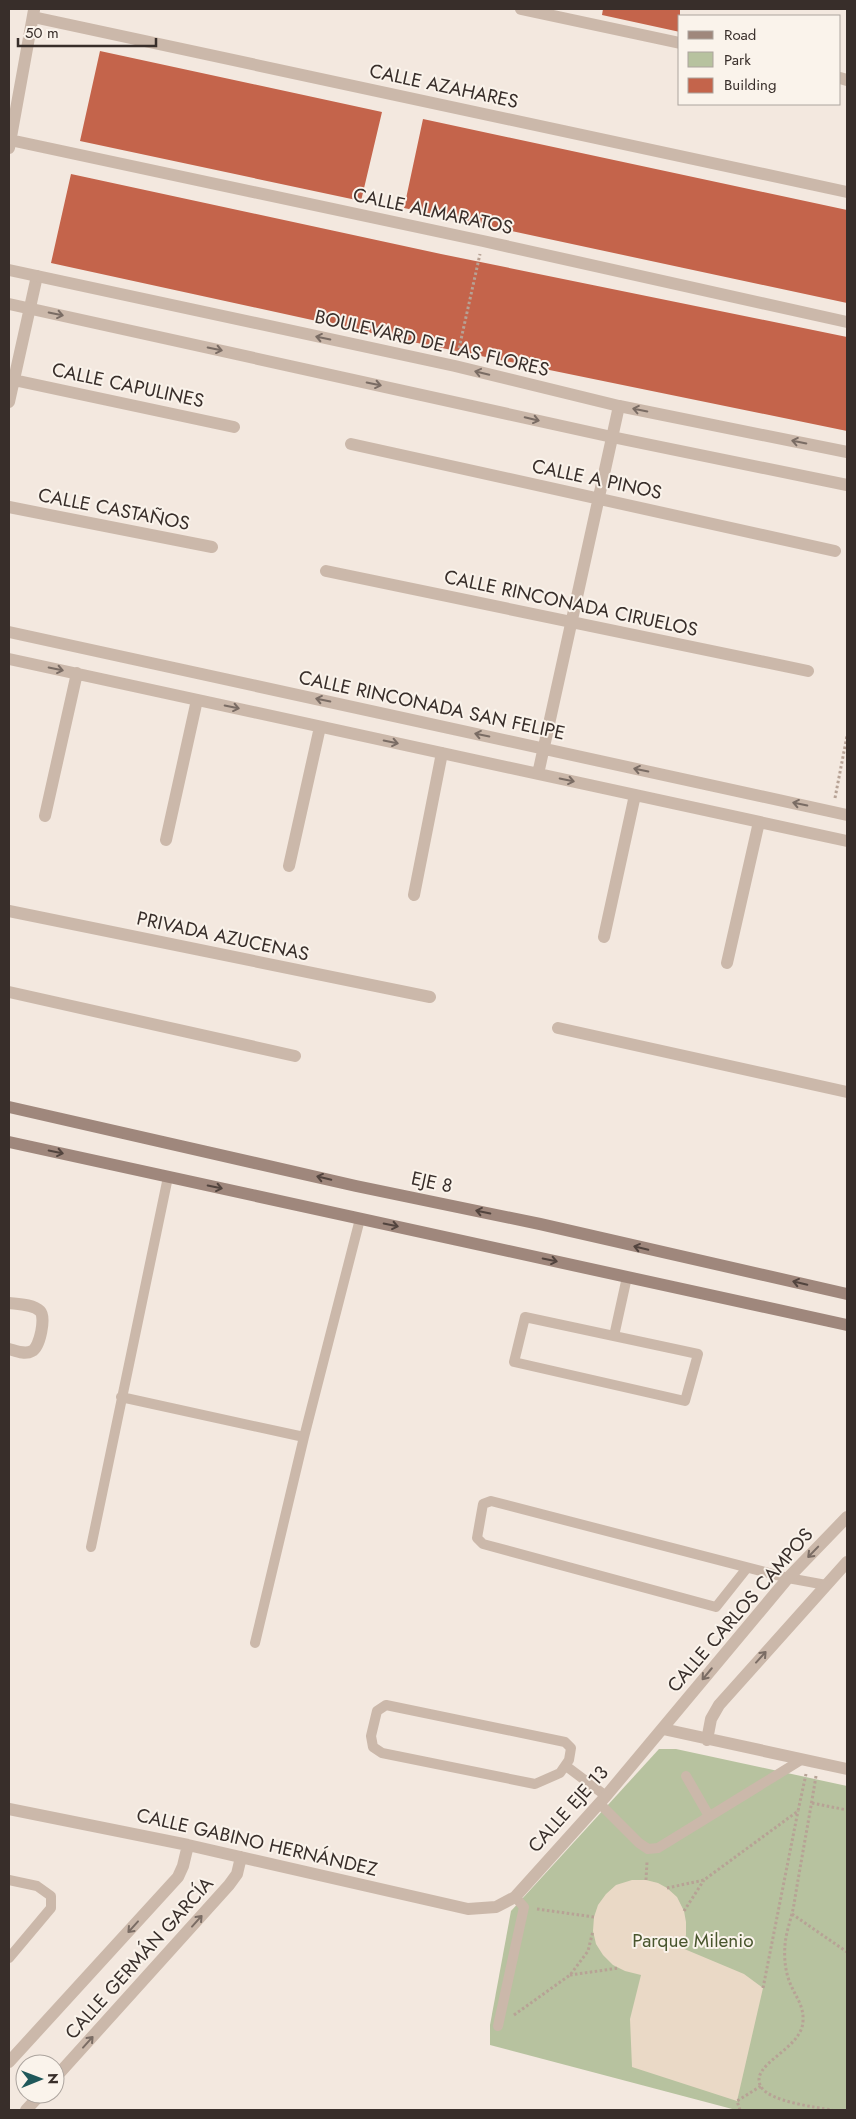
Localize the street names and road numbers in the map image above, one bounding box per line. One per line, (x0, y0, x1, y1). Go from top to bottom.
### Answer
street label: CALLE AZAHARES (367, 57, 521, 115)
street label: CALLE ALMARATOS (351, 181, 515, 241)
street label: BOULEVARD DE LAS FLORES (312, 303, 552, 383)
street label: CALLE CAPULINES (49, 356, 207, 414)
street label: CALLE A PINOS (530, 452, 664, 506)
street label: CALLE CASTAÑOS (36, 481, 192, 537)
street label: CALLE RINCONADA CIRUELOS (442, 563, 700, 643)
street label: CALLE RINCONADA SAN FELIPE (296, 664, 568, 746)
street label: PRIVADA AZUCENAS (134, 905, 312, 967)
street label: EJE 8 (409, 1164, 455, 1200)
street label: CALLE CARLOS CAMPOS (661, 1522, 819, 1698)
street label: CALLE EJE 13 (522, 1760, 614, 1858)
street label: CALLE GABINO HERNÁNDEZ (134, 1801, 380, 1883)
street label: CALLE GERMÁN GARCÍA (59, 1871, 220, 2045)

